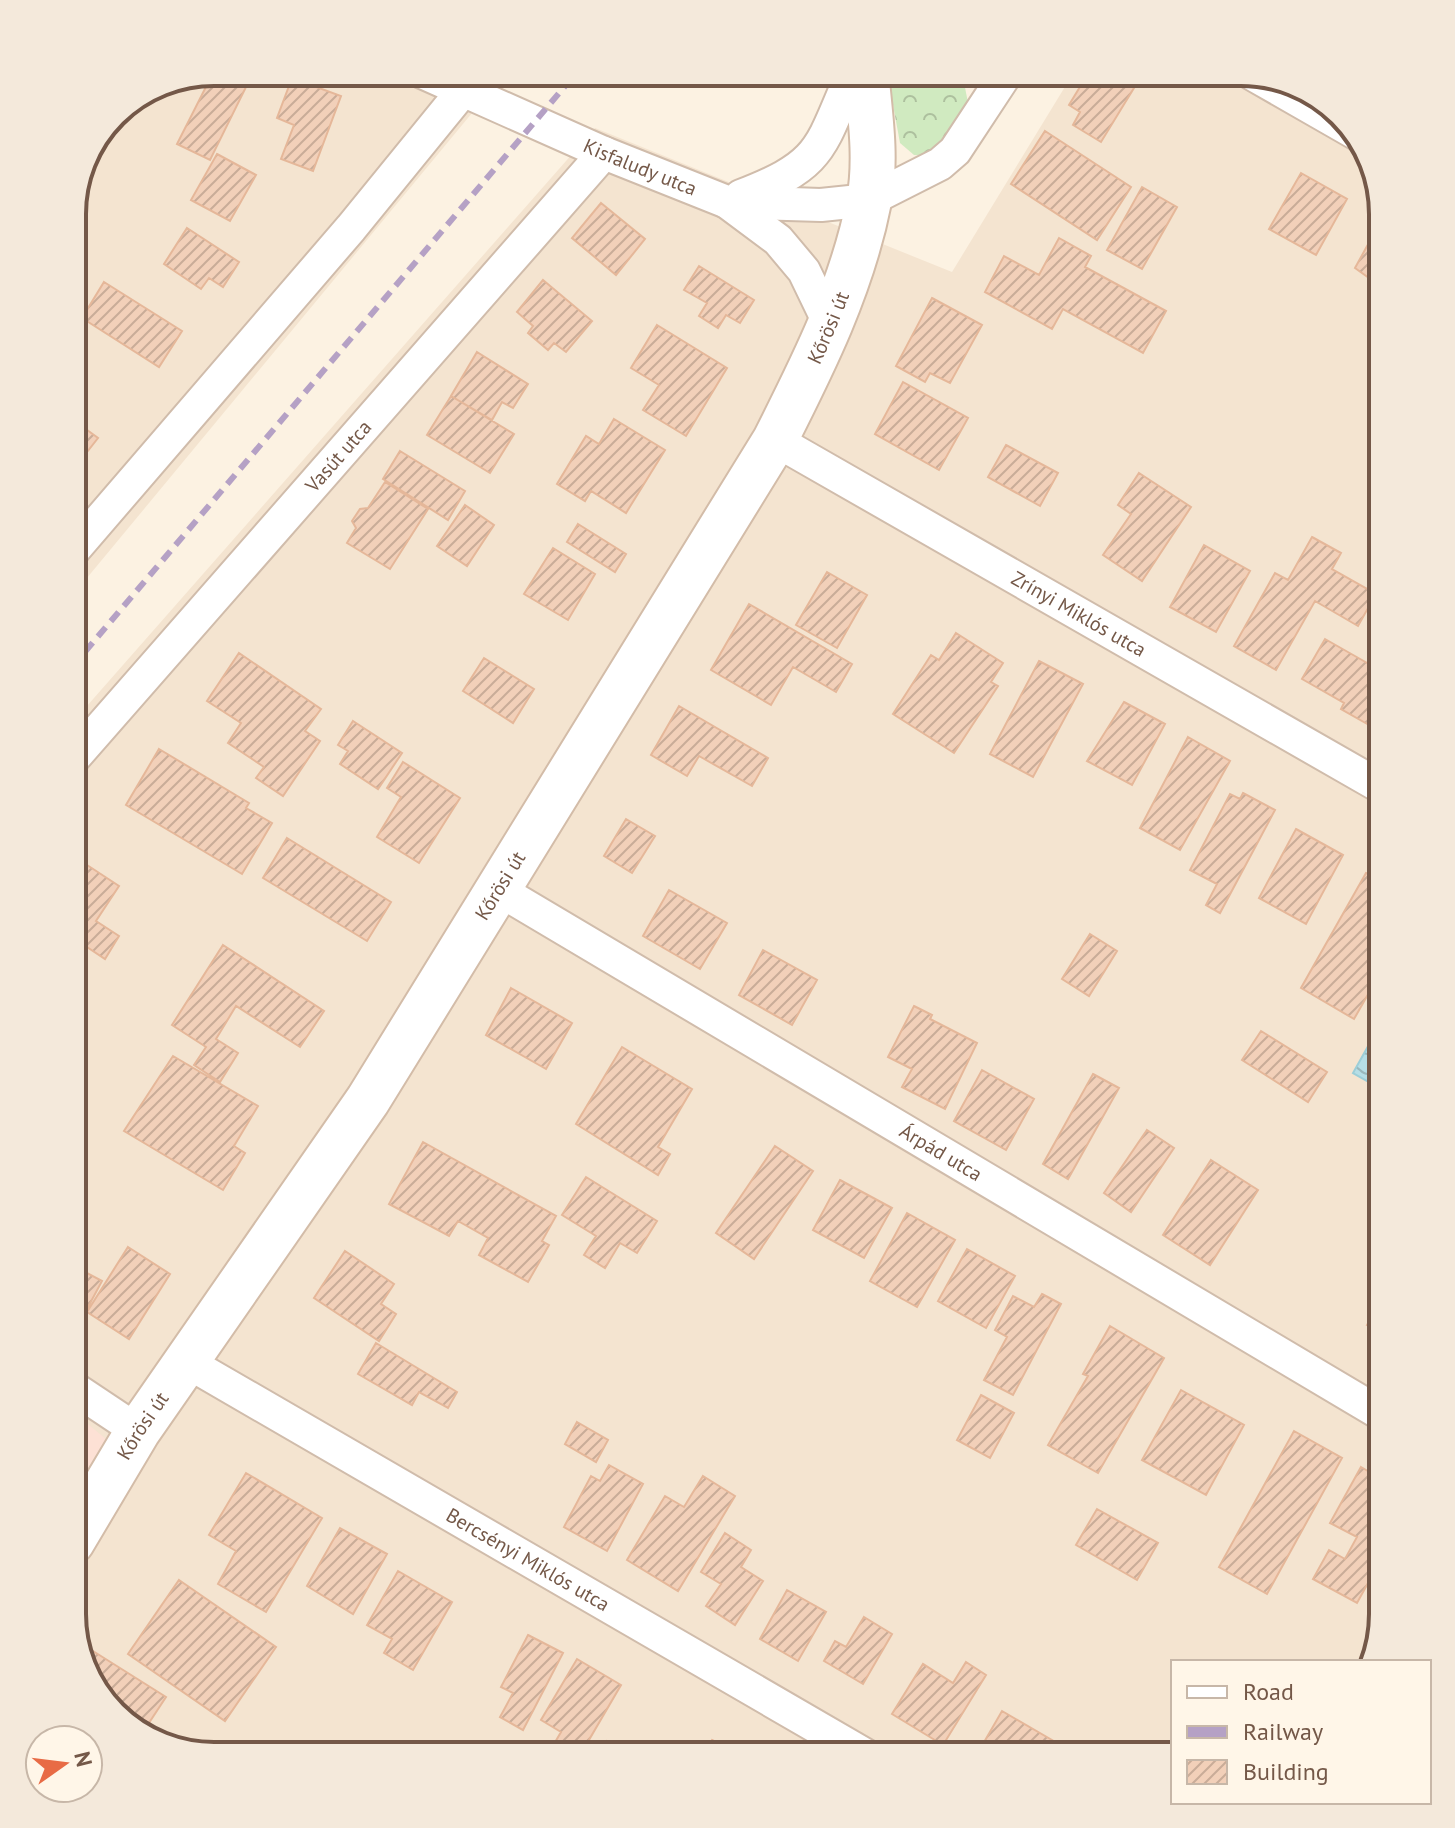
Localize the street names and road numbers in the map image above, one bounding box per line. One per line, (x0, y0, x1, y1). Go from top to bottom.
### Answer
street label: Kisfaludy utca (579, 133, 701, 202)
street label: Kőrösi út (801, 288, 855, 368)
street label: Vasút utca (299, 415, 377, 499)
street label: Zrínyi Miklós utca (1007, 565, 1151, 663)
street label: Kőrösi út (469, 846, 531, 925)
street label: Árpád utca (895, 1118, 987, 1187)
street label: Kőrösi út (111, 1386, 174, 1465)
street label: Bercsényi Miklós utca (441, 1502, 614, 1617)

